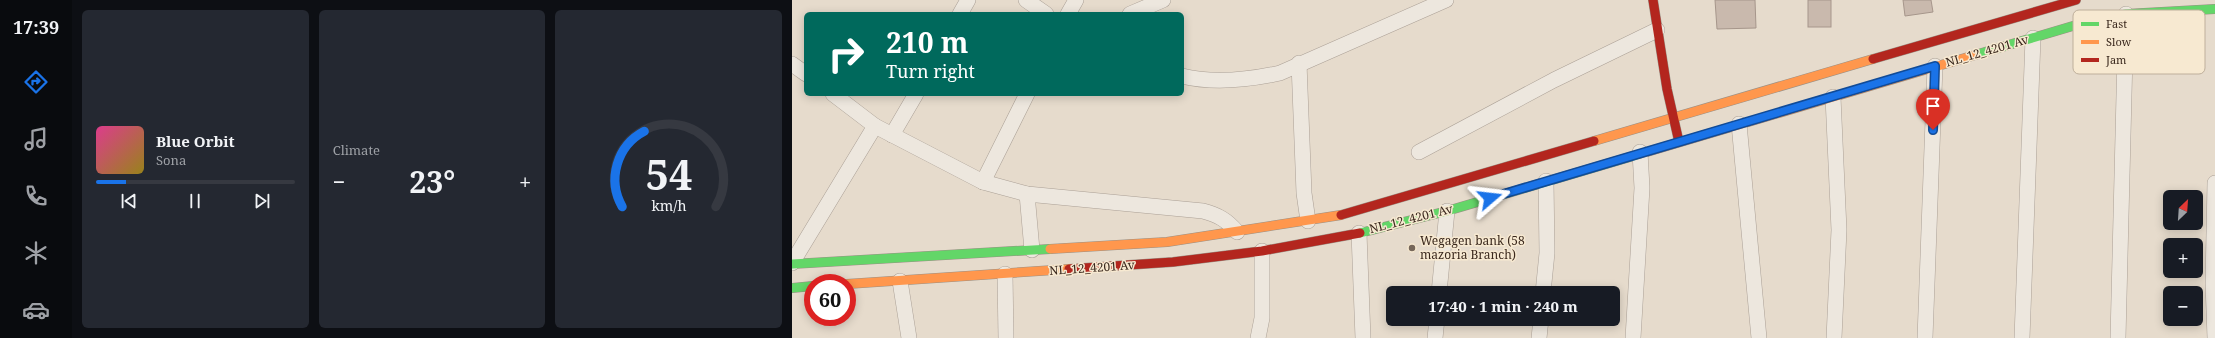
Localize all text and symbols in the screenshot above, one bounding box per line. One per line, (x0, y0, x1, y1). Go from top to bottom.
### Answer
legend (2073, 10, 2205, 74)
text: 17:39 (13, 15, 59, 39)
text: Fast (2106, 16, 2127, 31)
text: 210 m (886, 23, 968, 61)
icon: right (820, 28, 872, 80)
street label: NL_12_4201 Av (1943, 31, 2030, 71)
text: Slow (2106, 34, 2132, 49)
text: Jam (2105, 52, 2127, 67)
text: Turn right (886, 59, 975, 83)
icon: directions (22, 68, 50, 96)
pin (1916, 89, 1950, 130)
icon: arrive (1922, 95, 1944, 117)
icon: music (22, 125, 50, 153)
text: Blue Orbit (156, 131, 235, 151)
text: Climate (333, 141, 380, 159)
text: 54 (645, 146, 692, 202)
text: Sona (156, 151, 186, 169)
text: 23° (409, 161, 455, 202)
text: − (333, 166, 345, 196)
text: + (519, 166, 531, 196)
position arrow (1469, 177, 1511, 219)
icon: phone (22, 182, 50, 210)
icon: previous (118, 190, 140, 212)
icon: pause (184, 190, 206, 212)
icon: next (251, 190, 273, 212)
north arrow (2163, 190, 2203, 230)
map controls (2163, 190, 2203, 326)
text: km/h (651, 196, 686, 215)
street label: NL_12_4201 Av (1367, 200, 1455, 237)
place label: Wegagen bank (58 mazoria Branch) (1420, 232, 1525, 263)
button: + (2163, 238, 2203, 278)
icon: climate (22, 239, 50, 267)
marker: Wegagen bank (58 mazoria Branch) (1407, 243, 1417, 253)
street label: NL_12_4201 Av (1049, 256, 1135, 279)
speed limit sign: 60 (804, 274, 856, 326)
button: − (2163, 286, 2203, 326)
icon: car (22, 296, 50, 324)
text: 17:40 · 1 min · 240 m (1428, 296, 1578, 316)

